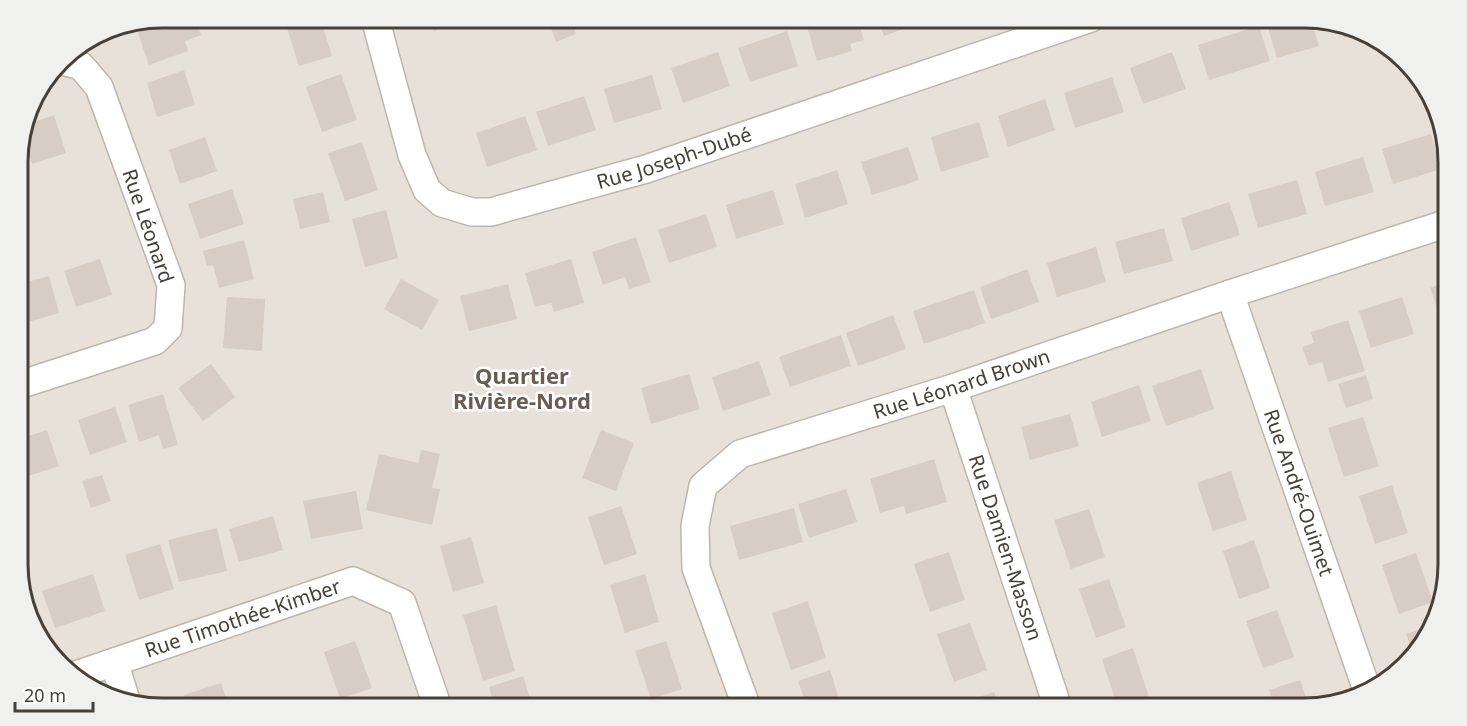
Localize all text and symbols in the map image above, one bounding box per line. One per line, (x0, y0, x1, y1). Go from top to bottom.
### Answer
street label: Rue Joseph-Dubé (593, 120, 755, 195)
street label: Rue Léonard (116, 165, 181, 286)
street label: Rue Léonard Brown (869, 342, 1054, 425)
district label: Quartier Rivière-Nord (453, 360, 591, 415)
street label: Rue André-Ouimet (1258, 405, 1340, 579)
street label: Rue Damien-Masson (963, 451, 1049, 644)
street label: Rue Timothée-Kimber (141, 572, 344, 664)
scale bar (15, 675, 93, 713)
text: 20 m (24, 683, 66, 707)

